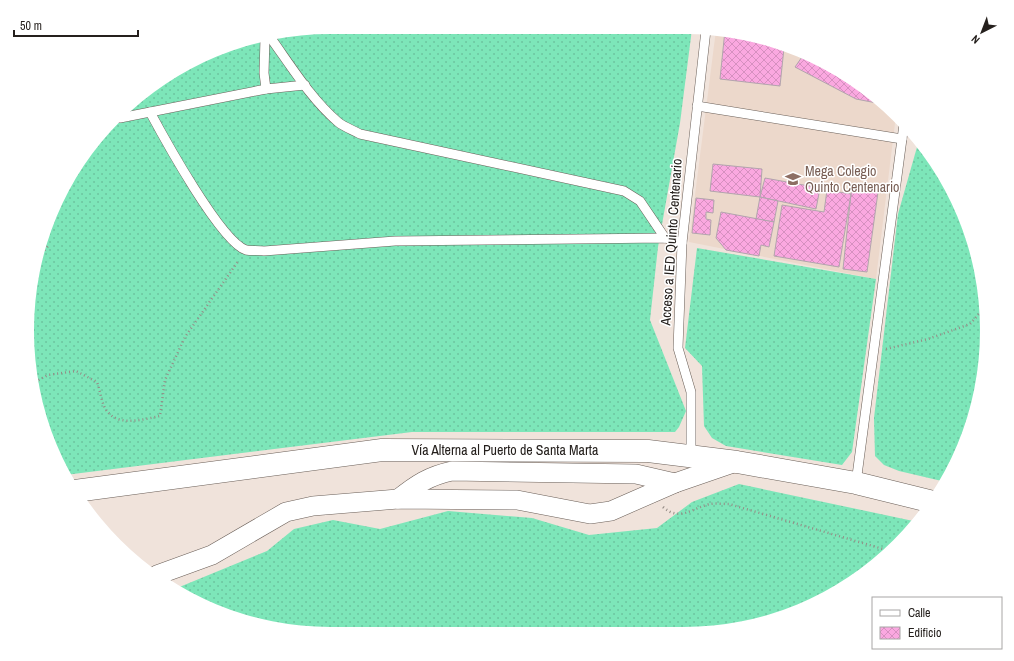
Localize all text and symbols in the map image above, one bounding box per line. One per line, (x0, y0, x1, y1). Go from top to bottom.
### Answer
scale bar (14, 12, 138, 38)
north arrow (962, 12, 1002, 52)
text: 50 m (20, 18, 42, 34)
text: N (968, 32, 982, 47)
street label: Acceso a IED Quinto Centenario (656, 158, 686, 327)
place label: Mega Colegio Quinto Centenario (805, 162, 899, 196)
school or university icon: Mega Colegio Quinto Centenario (784, 170, 802, 188)
street label: Vía Alterna al Puerto de Santa Marta (412, 441, 599, 459)
legend (872, 597, 1002, 649)
text: Calle (908, 605, 930, 621)
text: Edificio (908, 625, 941, 641)

